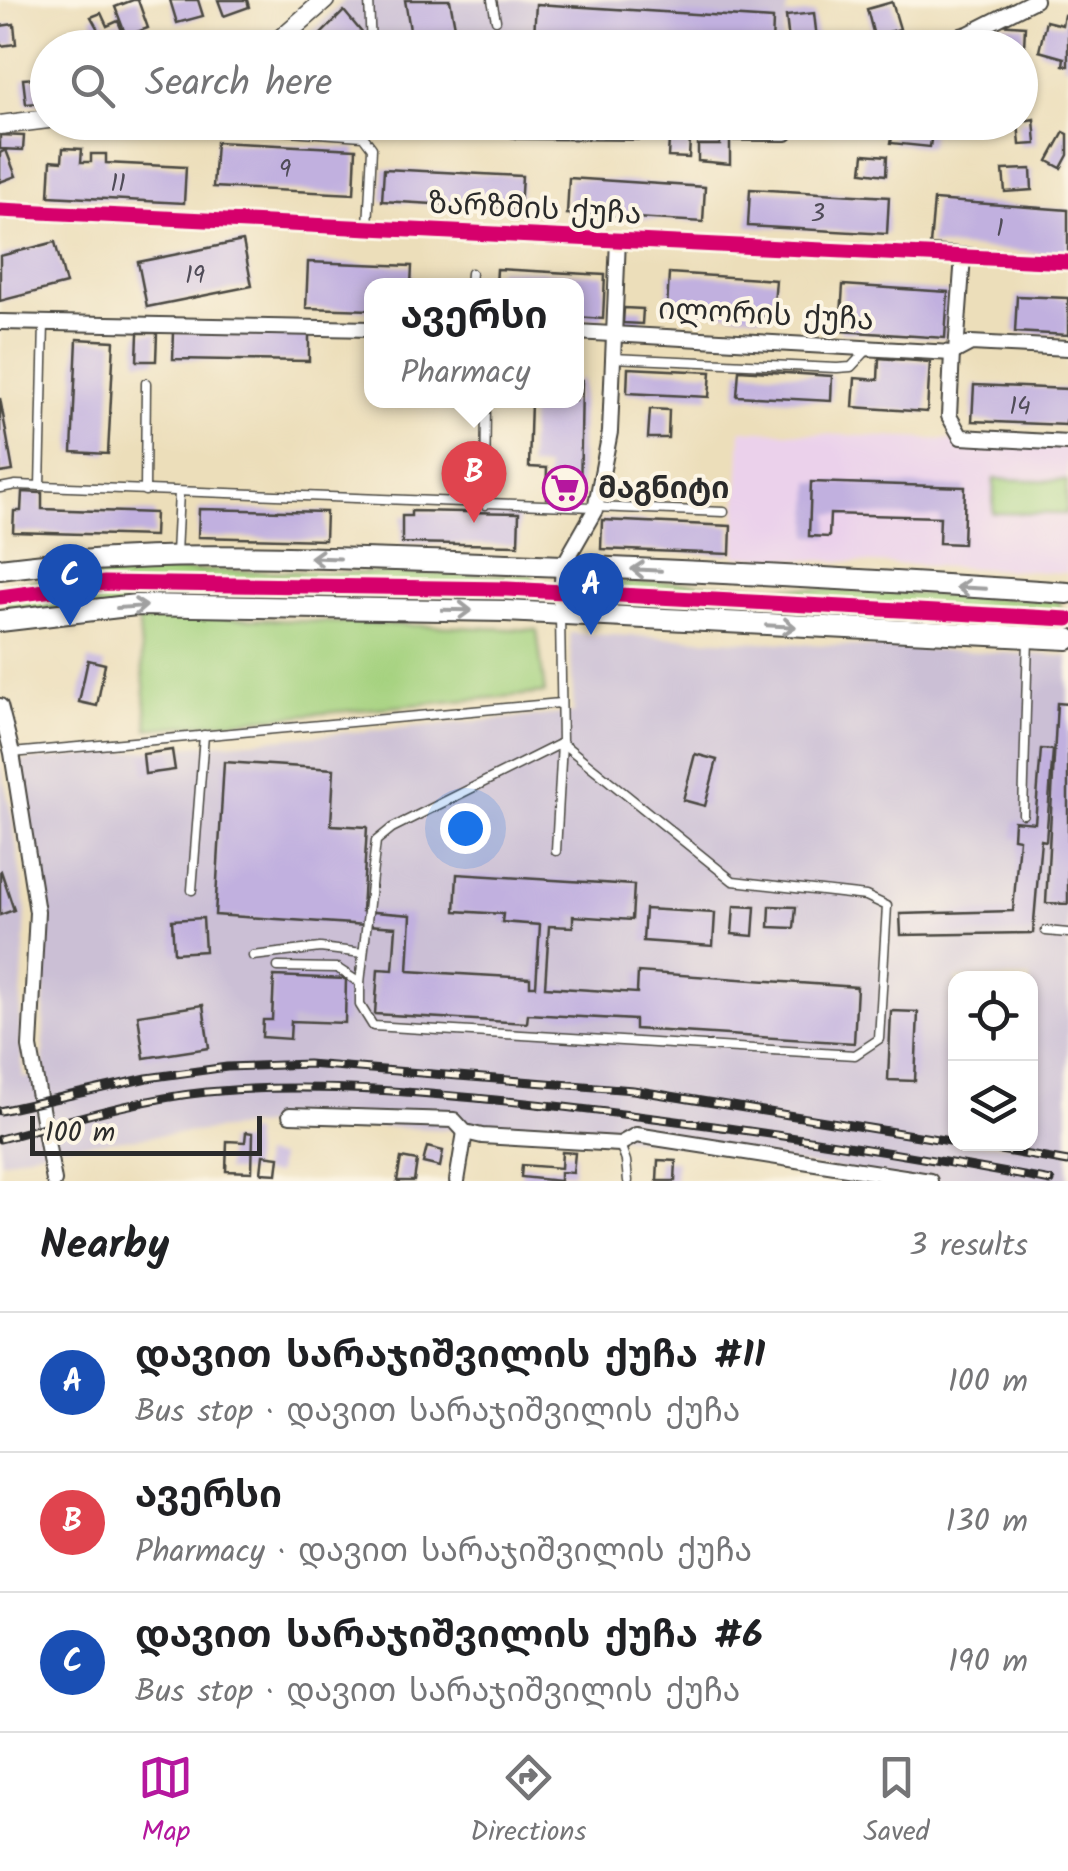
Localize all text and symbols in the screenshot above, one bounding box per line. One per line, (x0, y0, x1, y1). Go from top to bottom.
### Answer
search box (30, 30, 1038, 140)
text: Search here (145, 55, 332, 115)
icon: search (65, 58, 120, 113)
house number: 9 (279, 150, 291, 190)
house number: 11 (110, 164, 126, 204)
street label: ზარზმის ქუჩა (427, 180, 643, 240)
house number: 3 (811, 194, 825, 234)
house number: 1 (996, 209, 1004, 249)
house number: 19 (185, 256, 205, 296)
popup (364, 278, 584, 408)
street label: ილორის ქუჩა (657, 286, 875, 346)
text: ავერსი (400, 288, 548, 348)
text: Pharmacy (400, 348, 530, 399)
house number: 14 (1009, 387, 1031, 427)
pin: B (442, 440, 506, 523)
supermarket icon: მაგნიტი (542, 465, 588, 511)
place label: მაგნიტი (598, 466, 729, 514)
pin: C (38, 544, 102, 626)
one-way arrow (310, 548, 342, 567)
pin: A (558, 552, 624, 635)
one-way arrow (631, 561, 663, 580)
one-way arrow (955, 578, 987, 597)
one-way arrow (115, 597, 147, 616)
one-way arrow (440, 600, 472, 620)
one-way arrow (765, 617, 797, 636)
your location (440, 803, 491, 854)
map controls (948, 971, 1038, 1151)
button: locate (948, 971, 1038, 1061)
button: layers (948, 1061, 1038, 1151)
scale bar (30, 1111, 262, 1156)
text: 100 m (45, 1111, 115, 1156)
text: Nearby (40, 1213, 169, 1280)
text: 3 results (909, 1221, 1028, 1272)
text: დავით სარაჯიშვილის ქუჩა #11 (135, 1327, 765, 1387)
text: A (62, 1357, 83, 1408)
text: 100 m (948, 1357, 1028, 1408)
text: Bus stop · დავით სარაჯიშვილის ქუჩა (135, 1387, 740, 1438)
text: ავერსი (135, 1467, 282, 1527)
text: B (63, 1497, 82, 1548)
text: 130 m (945, 1497, 1028, 1548)
text: Pharmacy · დავით სარაჯიშვილის ქუჩა (135, 1527, 752, 1578)
text: დავით სარაჯიშვილის ქუჩა #6 (135, 1607, 763, 1667)
text: C (63, 1637, 82, 1688)
text: 190 m (948, 1637, 1028, 1688)
text: Bus stop · დავით სარაჯიშვილის ქუჩა (135, 1667, 740, 1718)
tab: Map (138, 1750, 193, 1855)
tab: Directions (470, 1750, 586, 1855)
tab: Saved (863, 1750, 930, 1855)

